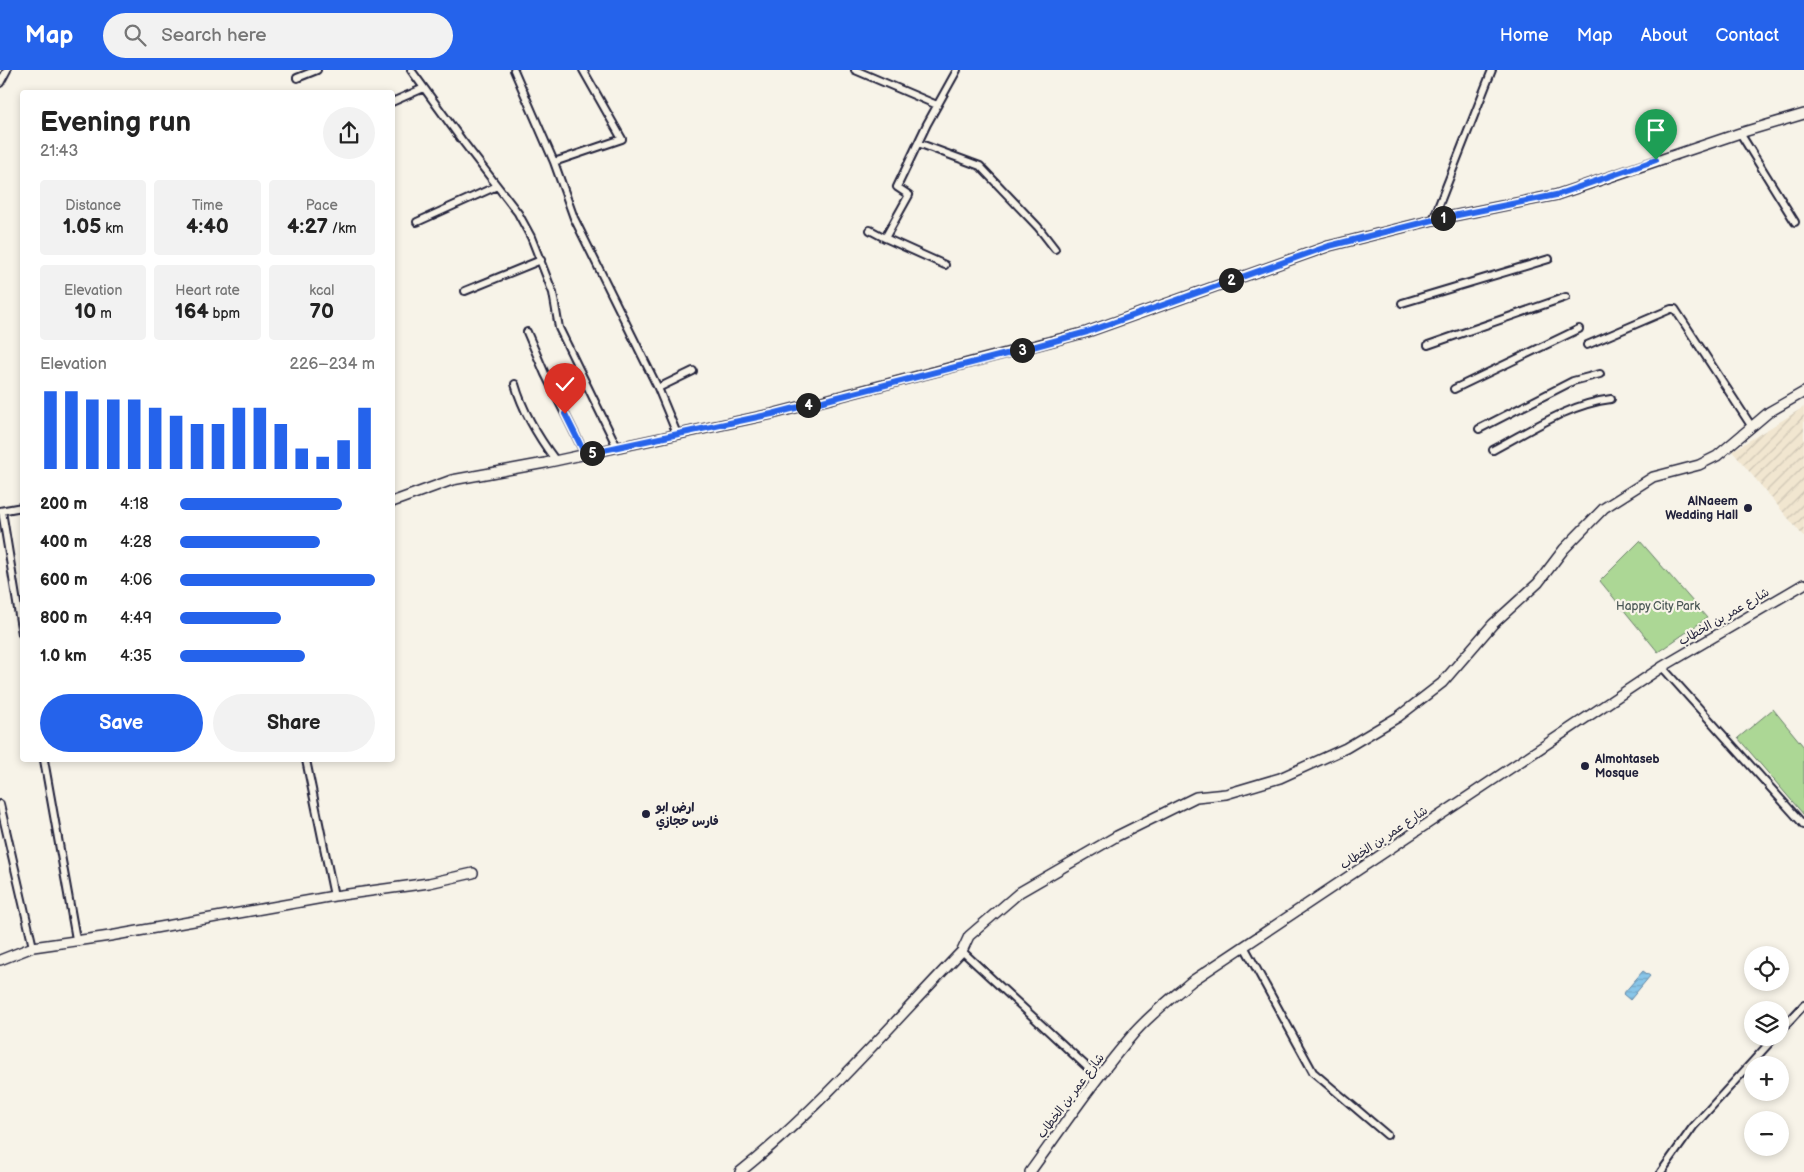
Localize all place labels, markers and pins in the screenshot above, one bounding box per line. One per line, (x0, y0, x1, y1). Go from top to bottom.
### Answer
pin (1635, 109, 1677, 160)
pin: 1 (1430, 206, 1456, 230)
pin: 2 (1218, 268, 1244, 292)
pin: 3 (1010, 338, 1034, 362)
pin (544, 363, 586, 414)
pin: 4 (796, 392, 820, 418)
pin: 5 (580, 440, 604, 466)
place label: AlNaeem Wedding Hall (1665, 494, 1738, 523)
marker: AlNaeem Wedding Hall (1742, 502, 1754, 514)
place label: Almohtaseb Mosque (1594, 752, 1660, 781)
marker: Almohtaseb Mosque (1579, 760, 1591, 772)
place label: ارض ابو فارس حجازي (655, 800, 719, 830)
marker: ارض ابو فارس حجازي (640, 808, 652, 820)

